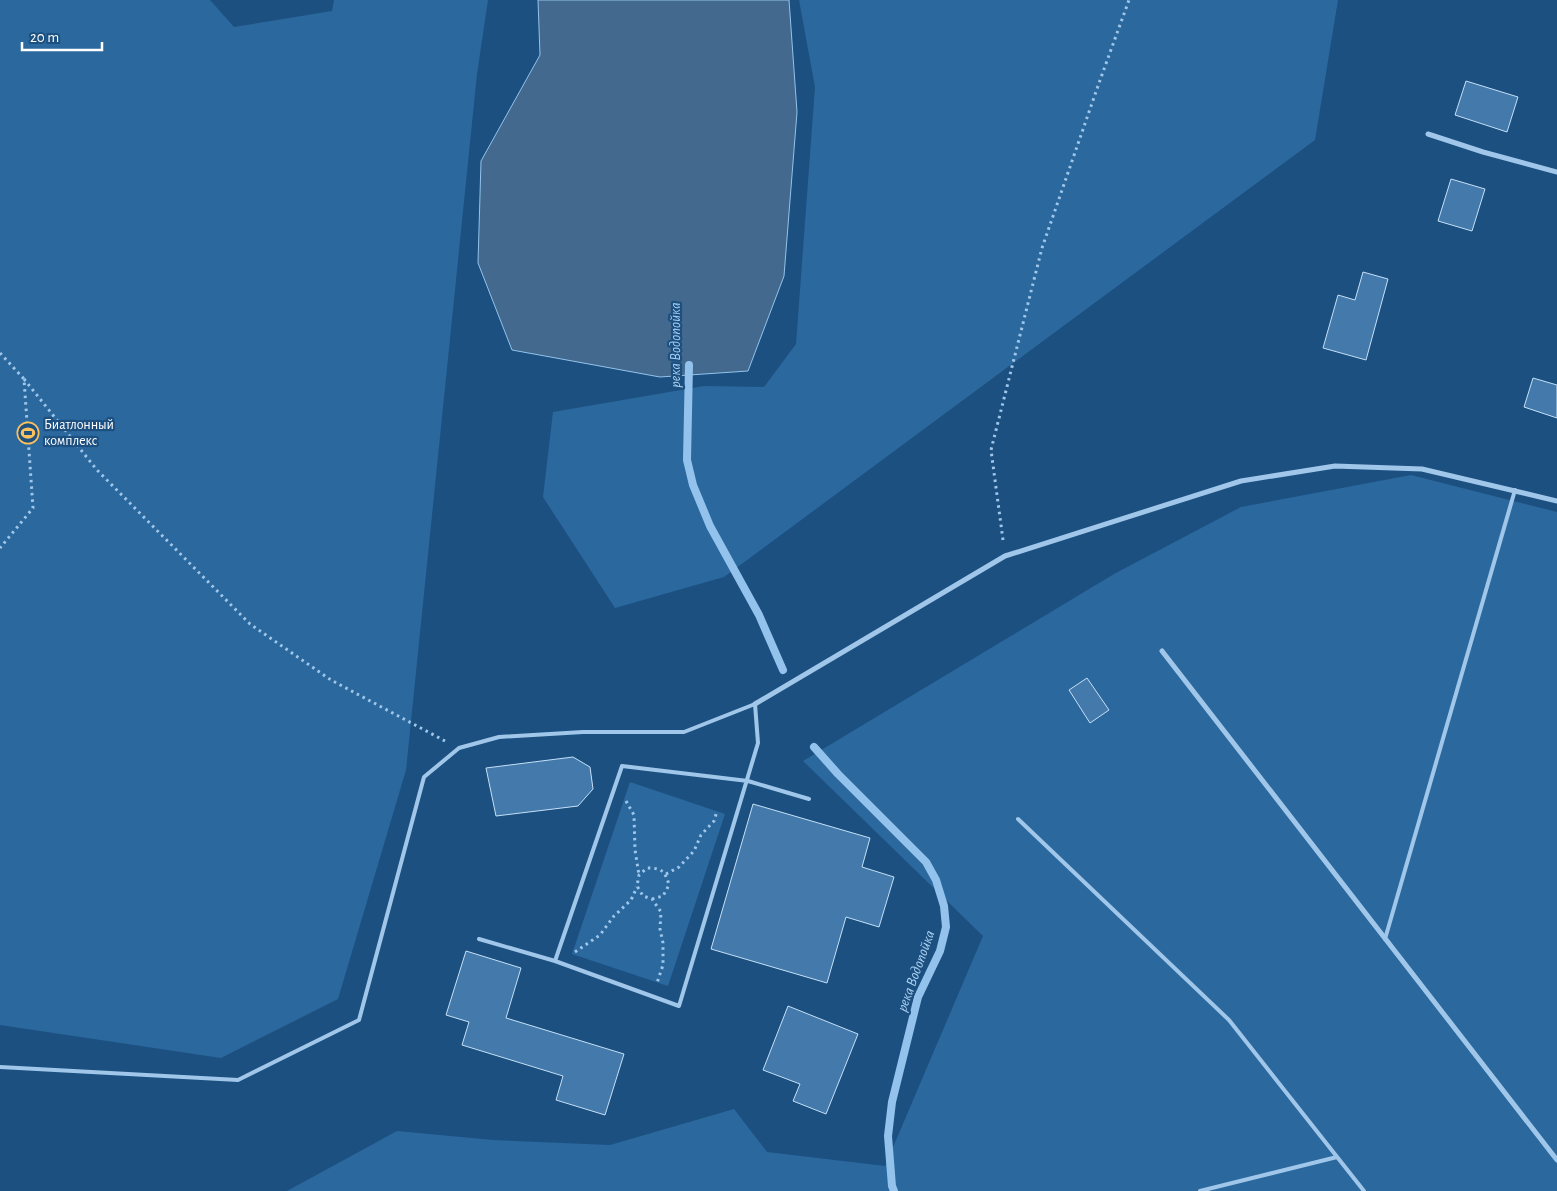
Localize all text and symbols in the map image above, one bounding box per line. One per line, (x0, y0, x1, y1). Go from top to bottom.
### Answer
scale bar (22, 20, 102, 52)
text: 20 m (30, 30, 59, 45)
water label: река Водопойка (668, 302, 683, 388)
place label: Биатлонный комплекс (44, 418, 114, 448)
sports icon: Биатлонный комплекс (16, 421, 40, 445)
water label: река Водопойка (894, 928, 938, 1014)

